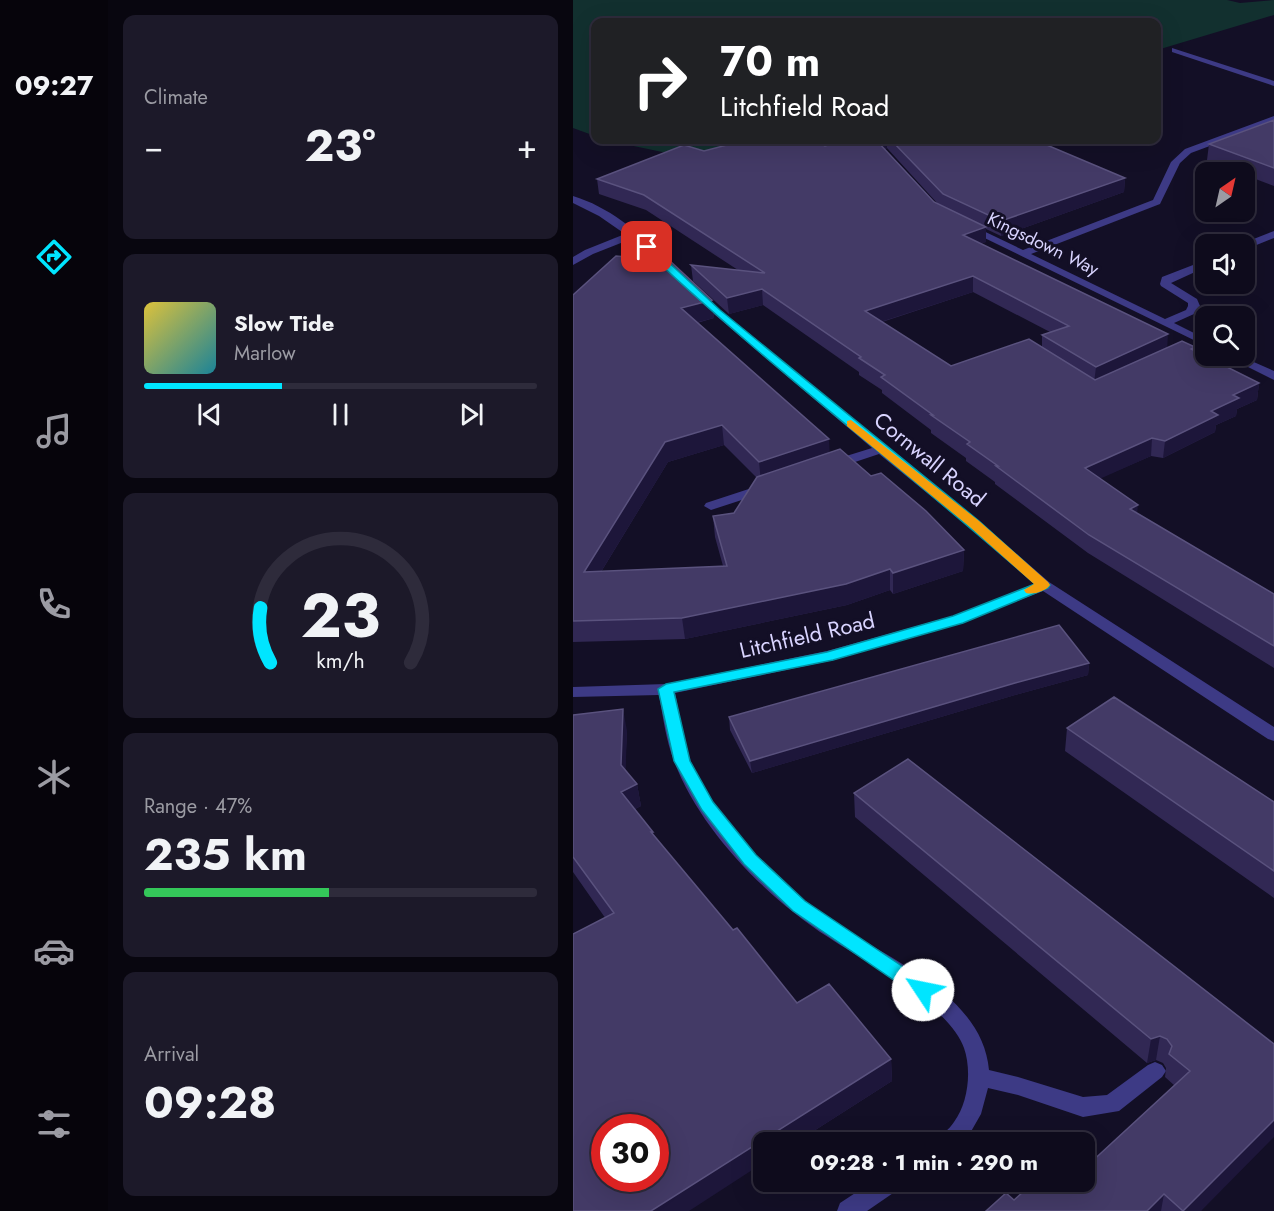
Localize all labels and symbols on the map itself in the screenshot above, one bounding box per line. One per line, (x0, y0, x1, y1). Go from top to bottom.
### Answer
north arrow (1195, 162, 1255, 222)
street label: Kingsdown Way (983, 206, 1103, 282)
pin (621, 221, 672, 272)
street label: Cornwall Road (867, 404, 993, 514)
street label: Litchfield Road (736, 604, 878, 666)
position arrow (891, 958, 955, 1022)
speed limit sign: 30 (591, 1114, 669, 1192)

